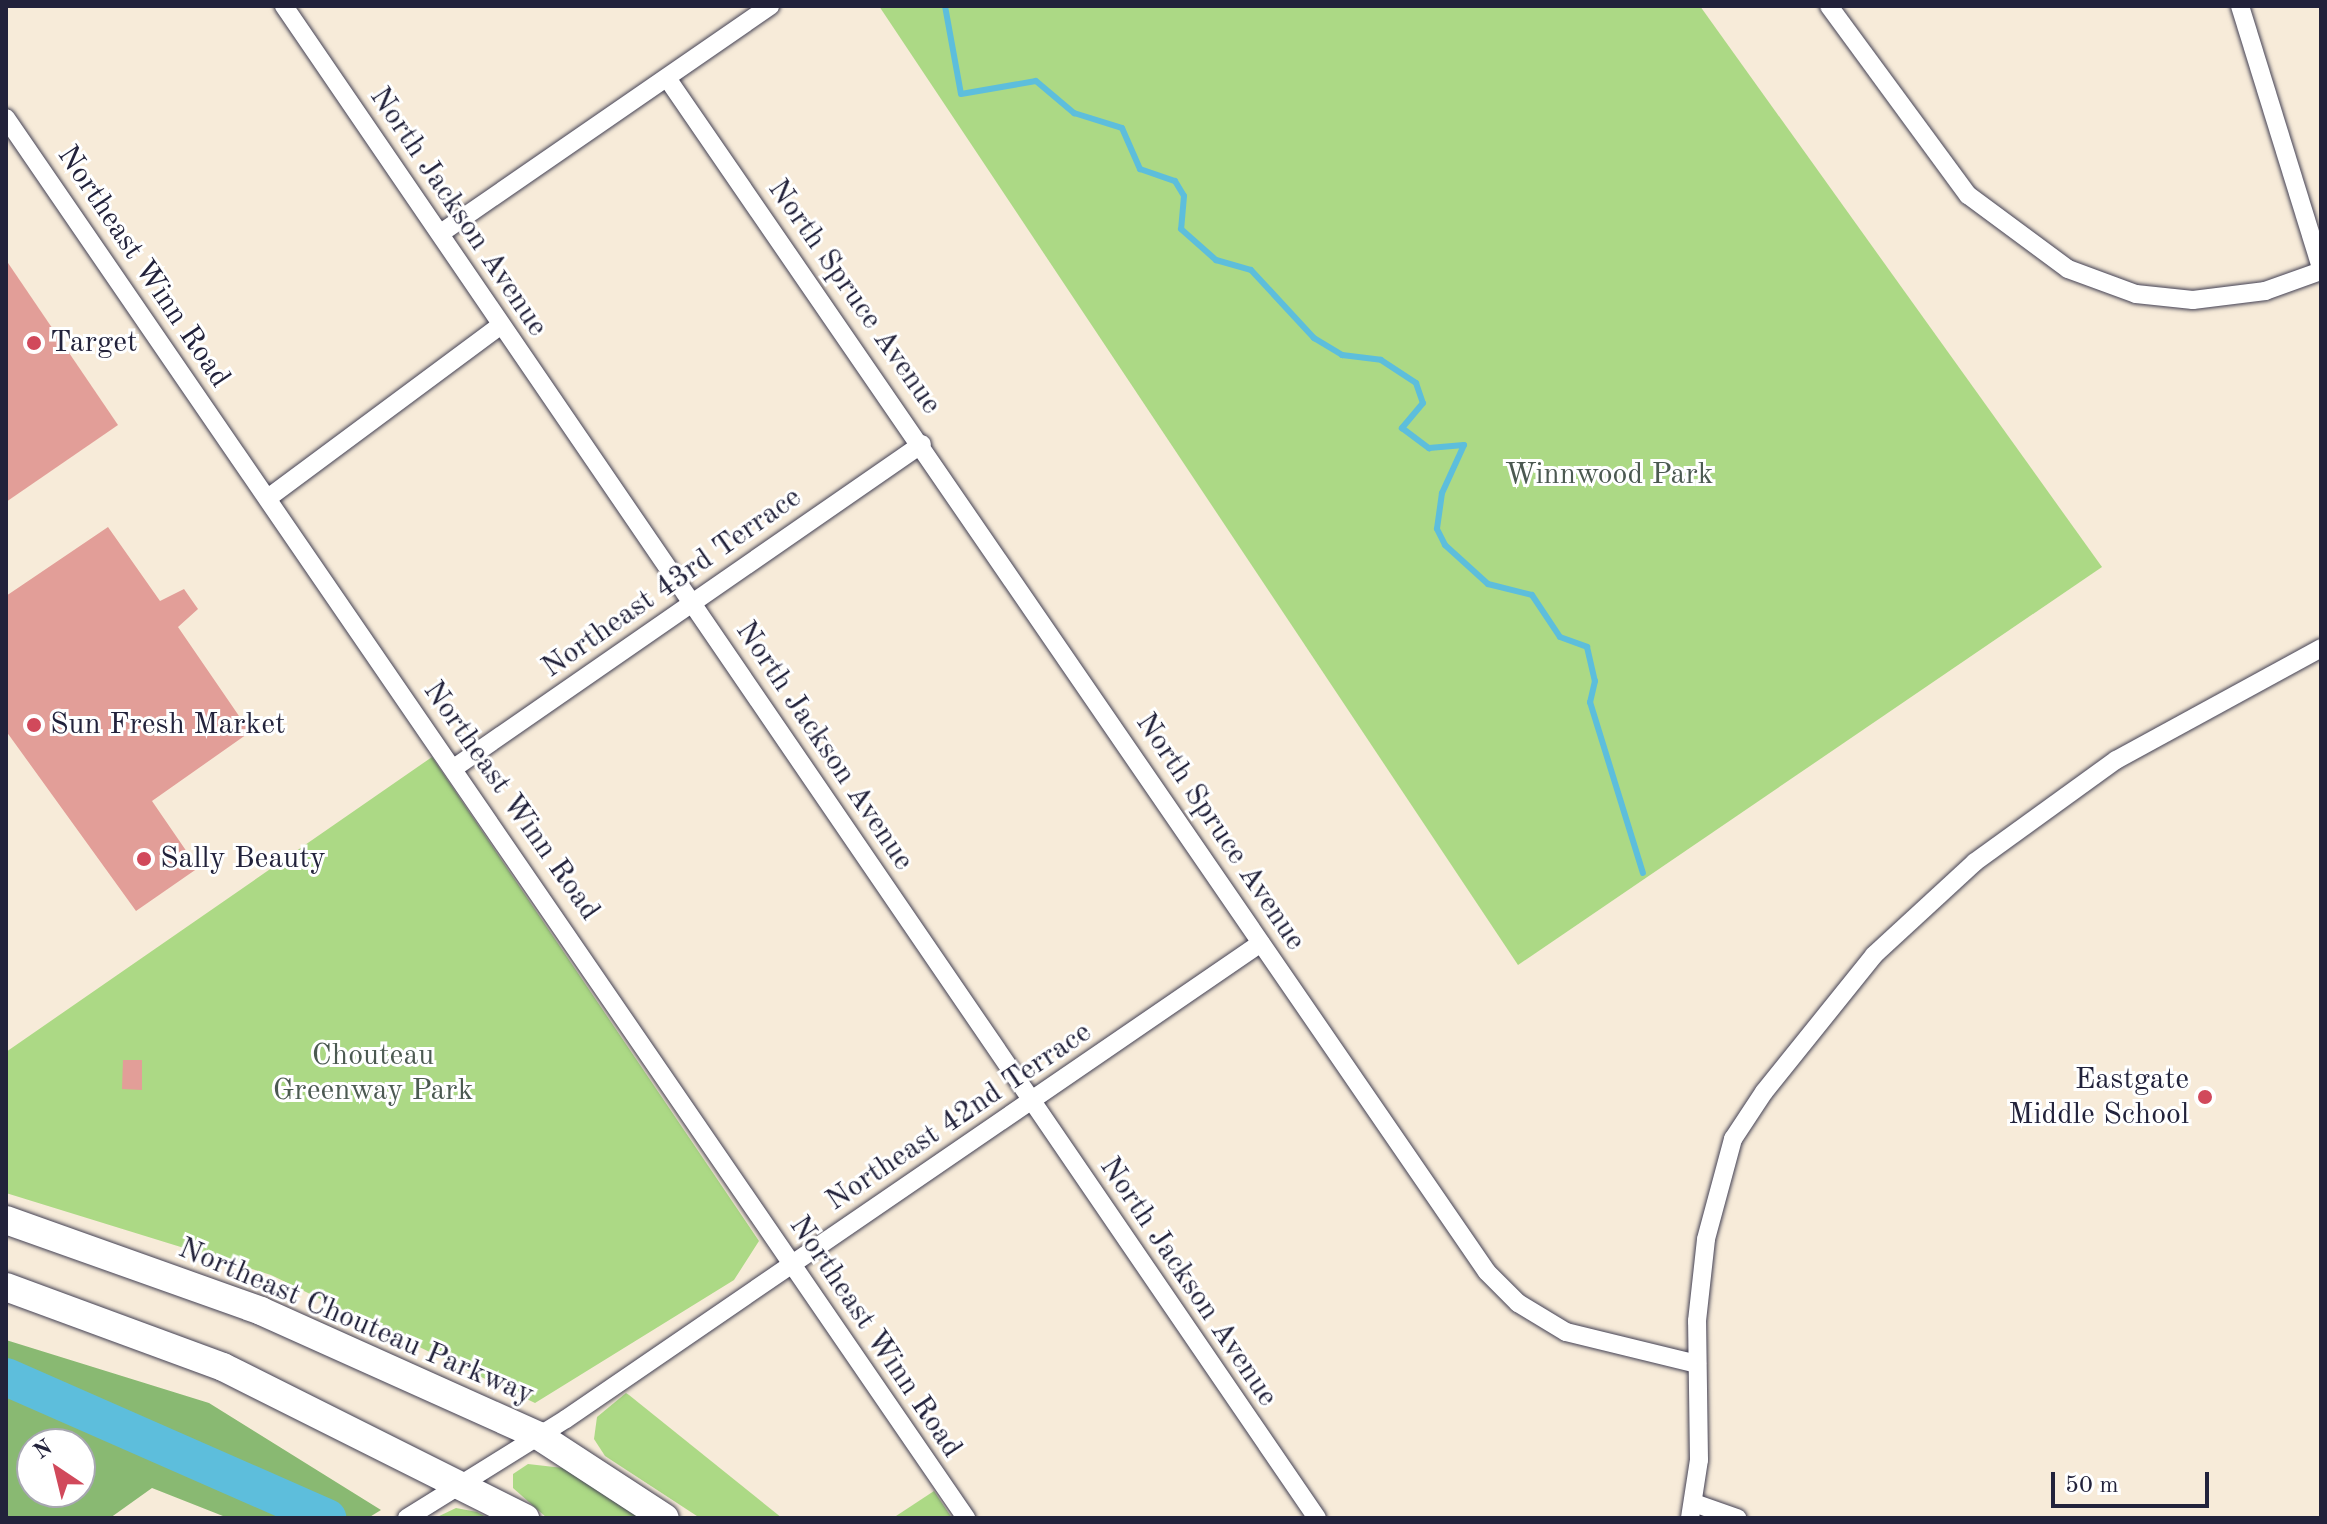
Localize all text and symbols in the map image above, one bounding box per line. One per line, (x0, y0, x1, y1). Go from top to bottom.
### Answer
street label: North Jackson Avenue (361, 80, 555, 344)
street label: Northeast Winn Road (49, 139, 237, 395)
street label: North Spruce Avenue (759, 173, 949, 421)
place label: Target (50, 325, 137, 361)
marker: Target (25, 334, 43, 352)
park label: Winnwood Park (1505, 457, 1713, 493)
street label: Northeast 43rd Terrace (535, 480, 809, 686)
street label: North Jackson Avenue (727, 614, 921, 878)
street label: Northeast Winn Road (415, 674, 607, 928)
street label: North Spruce Avenue (1127, 706, 1313, 958)
place label: Sun Fresh Market (50, 707, 285, 743)
marker: Sun Fresh Market (25, 716, 43, 734)
place label: Sally Beauty (160, 841, 326, 877)
marker: Sally Beauty (135, 850, 153, 868)
street label: Northeast 42nd Terrace (820, 1015, 1098, 1219)
park label: Chouteau Greenway Park (273, 1038, 473, 1108)
place label: Eastgate Middle School (2008, 1062, 2189, 1132)
marker: Eastgate Middle School (2196, 1088, 2214, 1106)
street label: North Jackson Avenue (1091, 1150, 1285, 1414)
street label: Northeast Winn Road (781, 1209, 969, 1465)
street label: Northeast Chouteau Parkway (173, 1231, 539, 1413)
north arrow (16, 1428, 96, 1508)
text: N (30, 1436, 57, 1464)
scale bar (2055, 1456, 2213, 1506)
text: 50 m (2065, 1474, 2119, 1498)

